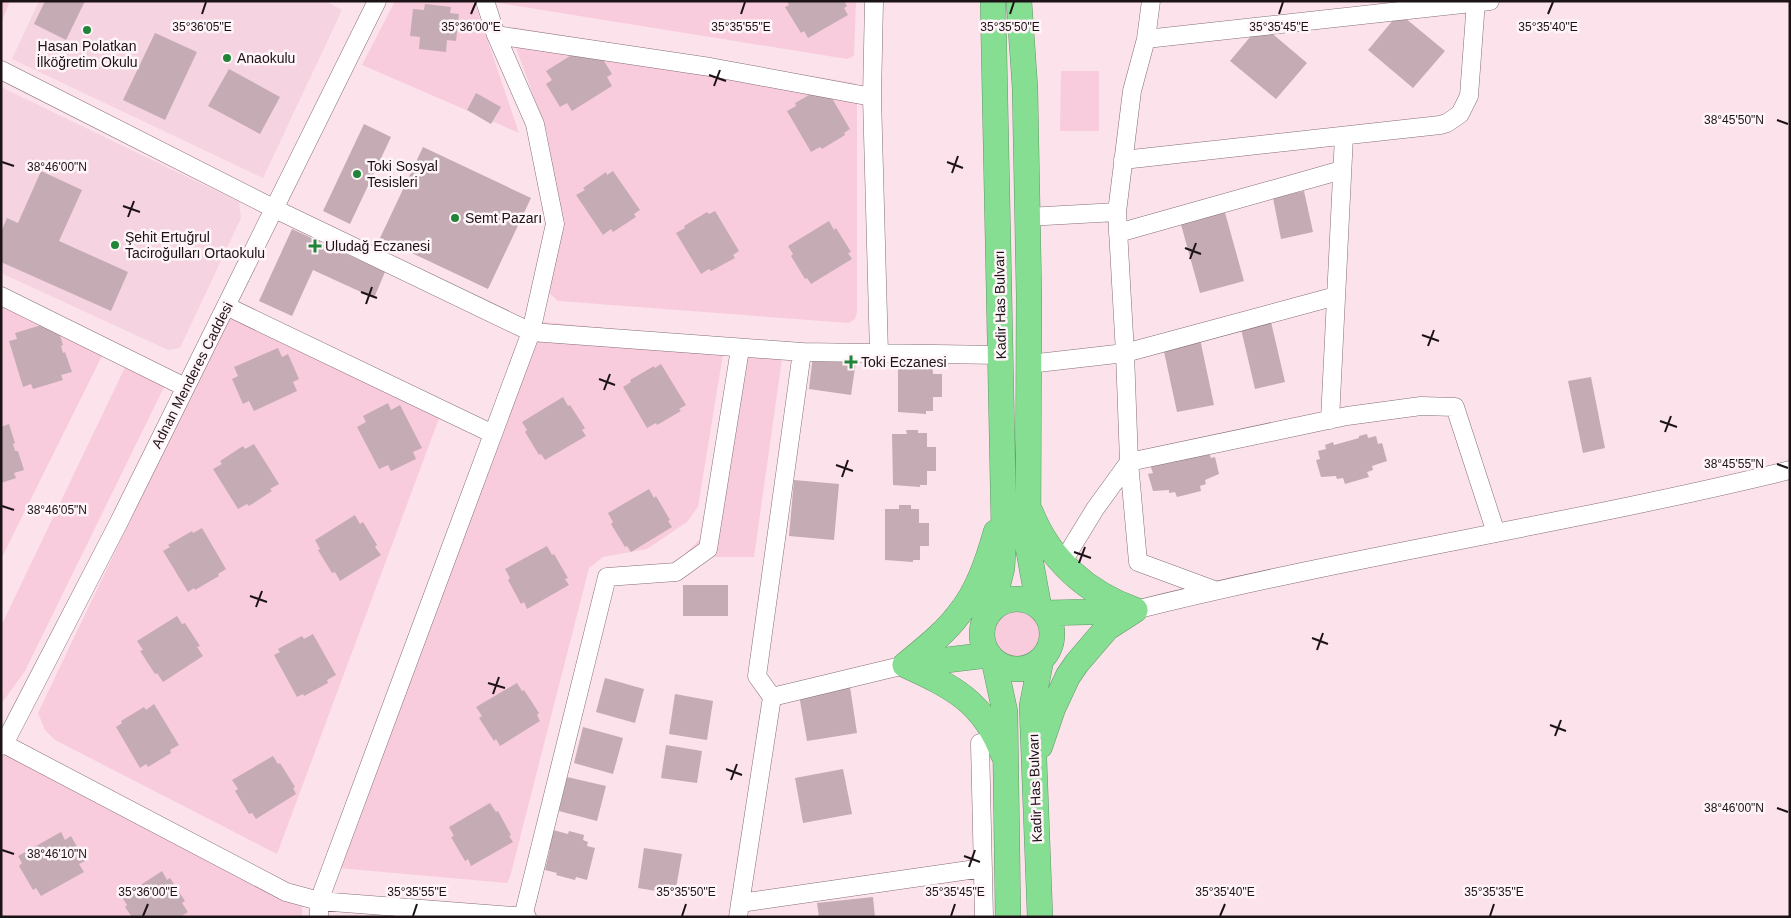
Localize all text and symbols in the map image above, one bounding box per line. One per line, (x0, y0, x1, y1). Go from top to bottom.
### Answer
text: 35°36'05"E (172, 20, 232, 34)
text: 35°36'00"E (441, 20, 501, 34)
text: 35°35'55"E (711, 20, 771, 34)
text: 35°35'50"E (980, 20, 1040, 34)
text: 35°35'45"E (1249, 20, 1309, 34)
text: 35°35'40"E (1518, 20, 1578, 34)
marker: Hasan Polatkan İlköğretim Okulu (81, 24, 93, 36)
place label: Hasan Polatkan İlköğretim Okulu (36, 38, 138, 70)
place label: Anaokulu (237, 50, 295, 66)
marker: Anaokulu (221, 52, 233, 64)
text: 38°45'50"N (1704, 113, 1764, 127)
place label: Toki Sosyal Tesisleri (367, 158, 438, 190)
text: 38°46'00"N (27, 160, 87, 174)
marker: Toki Sosyal Tesisleri (351, 168, 363, 180)
place label: Semt Pazarı (465, 210, 542, 226)
marker: Semt Pazarı (449, 212, 461, 224)
place label: Şehit Ertuğrul Taciroğulları Ortaokulu (125, 229, 265, 261)
place label: Uludağ Eczanesi (325, 238, 430, 254)
marker: Şehit Ertuğrul Taciroğulları Ortaokulu (109, 239, 121, 251)
marker: Uludağ Eczanesi (309, 240, 321, 252)
street label: Kadir Has Bulvarı (991, 250, 1009, 360)
street label: Adnan Menderes Caddesi (148, 299, 236, 451)
place label: Toki Eczanesi (861, 354, 947, 370)
marker: Toki Eczanesi (845, 356, 857, 368)
text: 38°45'55"N (1704, 457, 1764, 471)
text: 38°46'05"N (27, 503, 87, 517)
street label: Kadir Has Bulvarı (1025, 733, 1045, 843)
text: 38°46'00"N (1704, 801, 1764, 815)
text: 38°46'10"N (27, 847, 87, 861)
text: 35°36'00"E (118, 885, 178, 899)
text: 35°35'55"E (387, 885, 447, 899)
text: 35°35'50"E (656, 885, 716, 899)
text: 35°35'45"E (925, 885, 985, 899)
text: 35°35'40"E (1195, 885, 1255, 899)
text: 35°35'35"E (1464, 885, 1524, 899)

